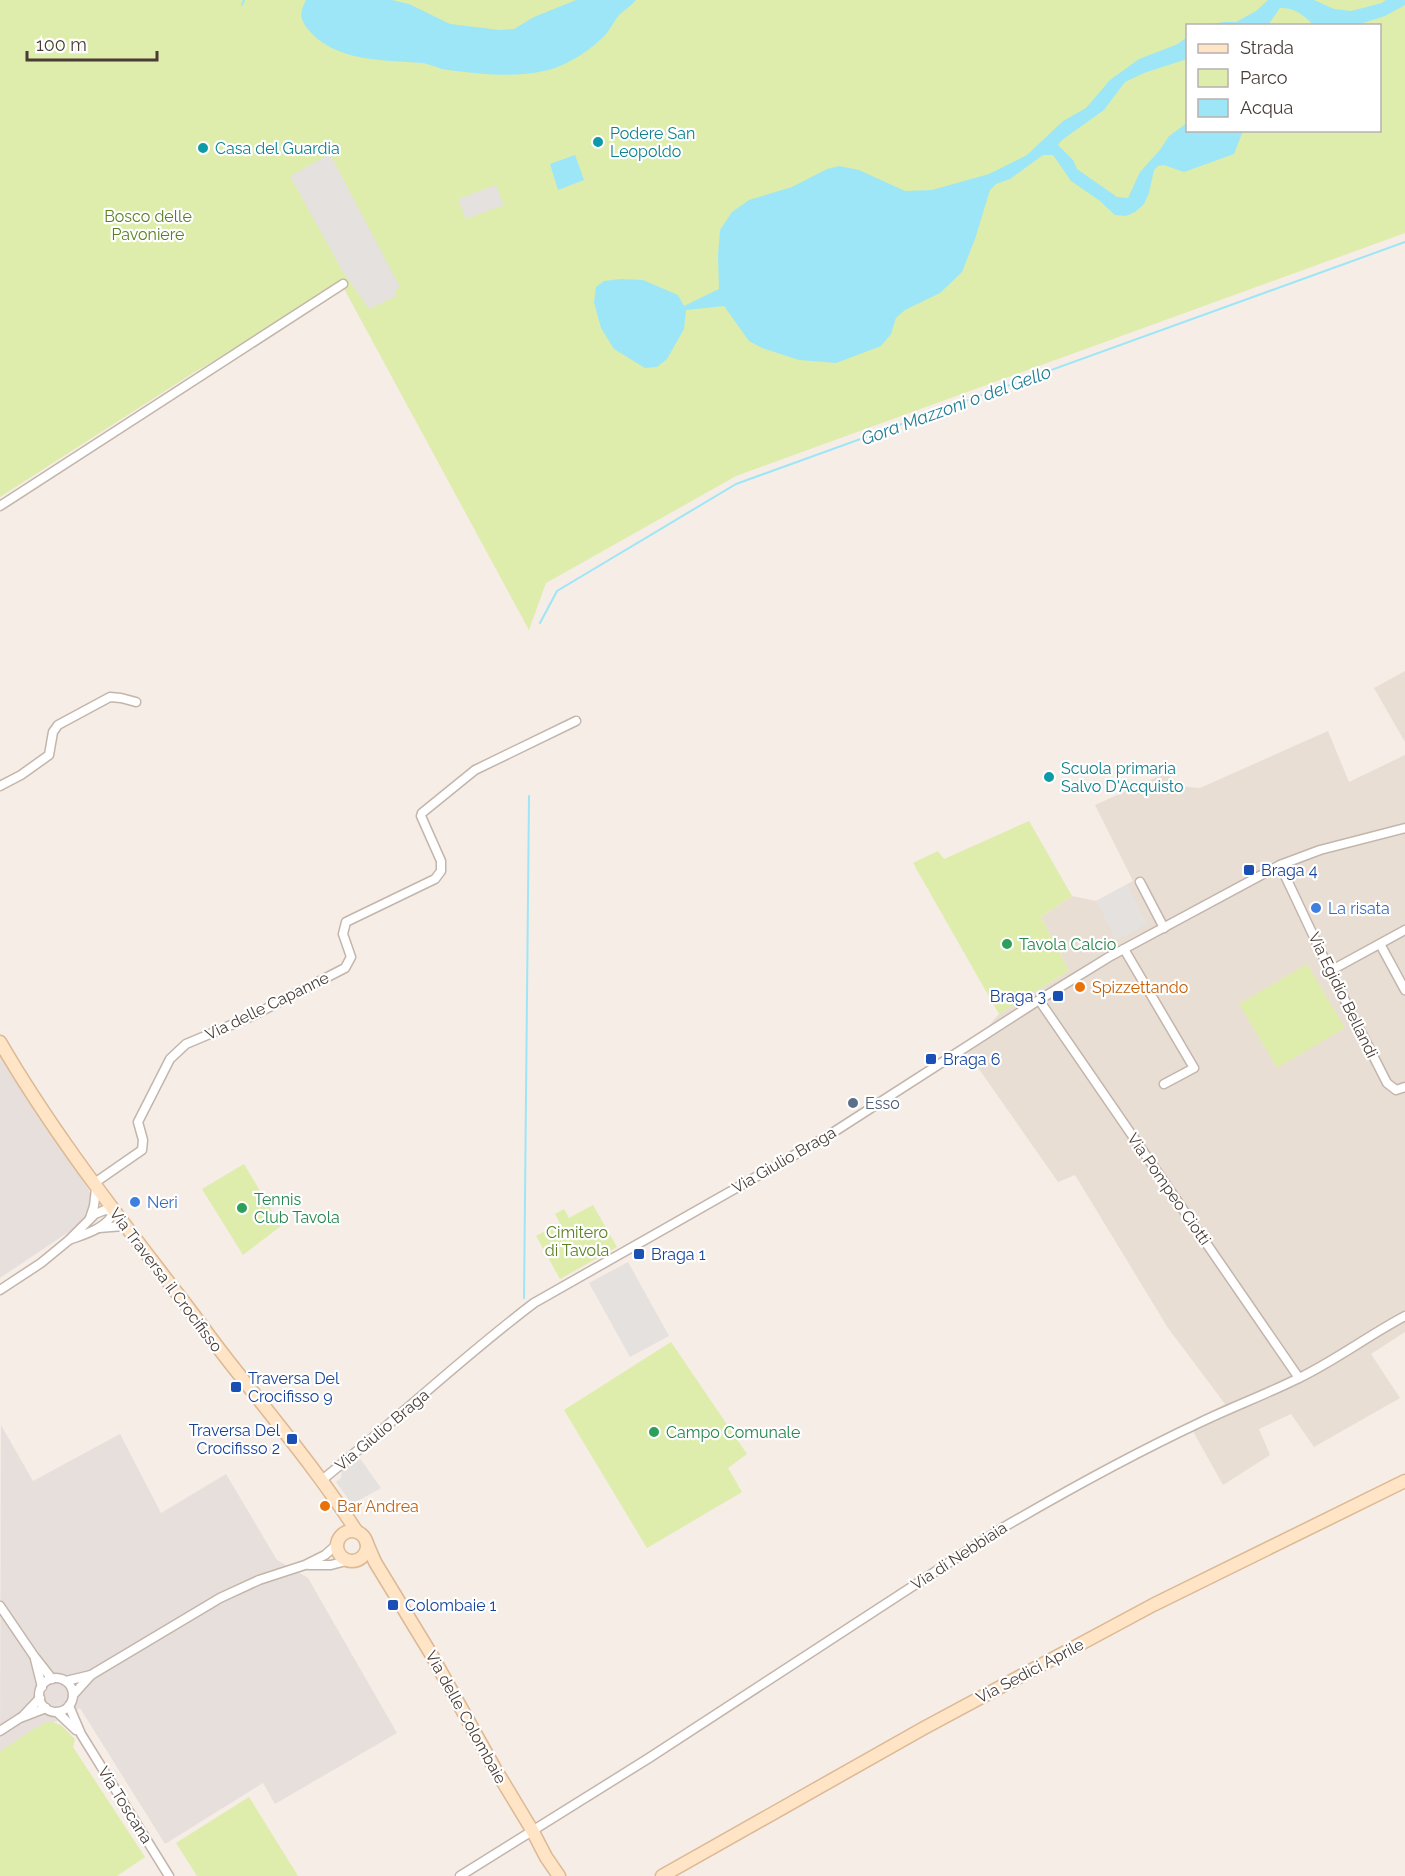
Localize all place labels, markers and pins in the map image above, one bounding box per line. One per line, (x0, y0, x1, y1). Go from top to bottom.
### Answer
place label: Podere San Leopoldo (610, 124, 695, 161)
marker: Podere San Leopoldo (591, 135, 605, 149)
place label: Casa del Guardia (215, 139, 340, 158)
marker: Casa del Guardia (196, 141, 210, 155)
place label: Scuola primaria Salvo D'Acquisto (1061, 759, 1184, 796)
marker: Scuola primaria Salvo D'Acquisto (1042, 770, 1056, 784)
place label: Braga 4 (1261, 861, 1318, 880)
marker: Braga 4 (1242, 863, 1256, 877)
place label: La risata (1328, 899, 1390, 918)
marker: La risata (1309, 901, 1323, 915)
place label: Tavola Calcio (1019, 935, 1116, 954)
marker: Tavola Calcio (1000, 937, 1014, 951)
place label: Spizzettando (1092, 978, 1188, 997)
marker: Spizzettando (1073, 980, 1087, 994)
place label: Braga 3 (990, 987, 1046, 1006)
marker: Braga 3 (1051, 989, 1065, 1003)
place label: Braga 6 (943, 1050, 1000, 1069)
marker: Braga 6 (924, 1052, 938, 1066)
place label: Esso (865, 1094, 900, 1113)
marker: Esso (846, 1096, 860, 1110)
place label: Tennis Club Tavola (254, 1190, 340, 1227)
place label: Neri (147, 1193, 178, 1212)
marker: Neri (128, 1195, 142, 1209)
marker: Tennis Club Tavola (235, 1201, 249, 1215)
place label: Braga 1 (651, 1245, 706, 1264)
marker: Braga 1 (632, 1247, 646, 1261)
place label: Traversa Del Crocifisso 9 (248, 1369, 340, 1406)
marker: Traversa Del Crocifisso 9 (229, 1380, 243, 1394)
place label: Traversa Del Crocifisso 2 (189, 1421, 281, 1458)
place label: Campo Comunale (666, 1423, 800, 1442)
marker: Campo Comunale (647, 1425, 661, 1439)
marker: Traversa Del Crocifisso 2 (285, 1432, 299, 1446)
place label: Bar Andrea (337, 1497, 419, 1516)
marker: Bar Andrea (318, 1499, 332, 1513)
place label: Colombaie 1 (405, 1596, 497, 1615)
marker: Colombaie 1 (386, 1598, 400, 1612)

